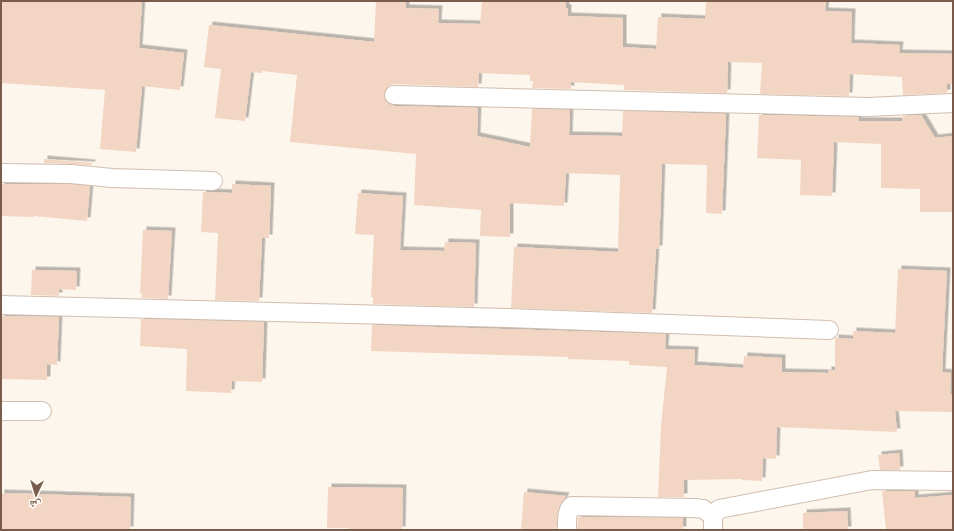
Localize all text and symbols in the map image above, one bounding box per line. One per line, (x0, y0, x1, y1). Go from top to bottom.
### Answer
north arrow (16, 475, 56, 515)
text: ش (29, 497, 42, 512)

